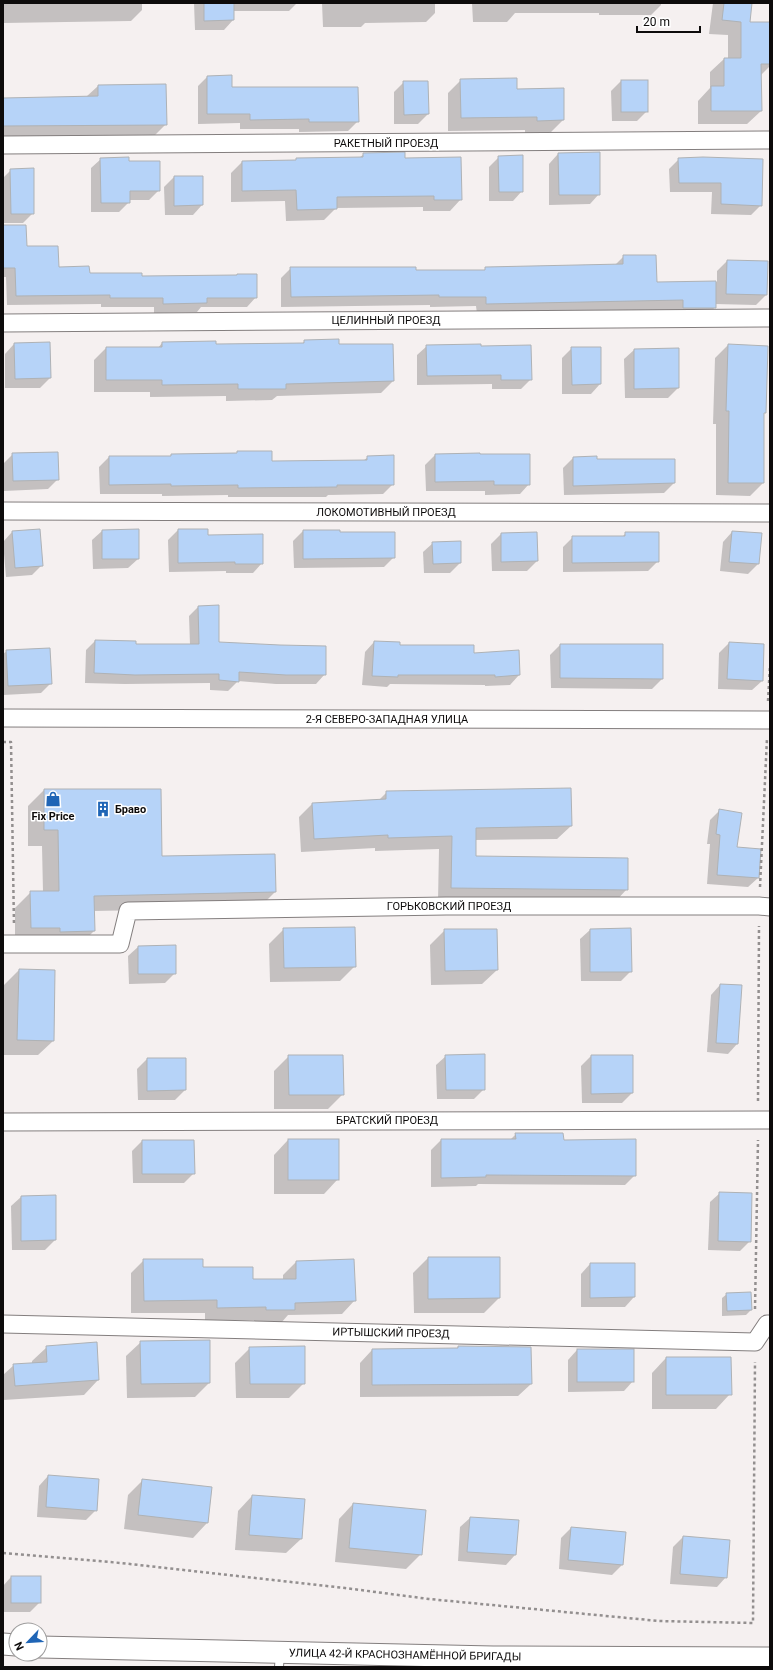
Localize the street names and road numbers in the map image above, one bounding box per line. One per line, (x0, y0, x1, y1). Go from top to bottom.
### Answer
street label: РАКЕТНЫЙ ПРОЕЗД (334, 137, 438, 150)
street label: ЦЕЛИННЫЙ ПРОЕЗД (331, 314, 441, 327)
street label: ЛОКОМОТИВНЫЙ ПРОЕЗД (316, 506, 456, 519)
street label: 2-Я СЕВЕРО-ЗАПАДНАЯ УЛИЦА (306, 713, 469, 726)
street label: ГОРЬКОВСКИЙ ПРОЕЗД (387, 900, 511, 913)
street label: БРАТСКИЙ ПРОЕЗД (336, 1114, 438, 1127)
street label: ИРТЫШСКИЙ ПРОЕЗД (332, 1325, 450, 1341)
street label: УЛИЦА 42-Й КРАСНОЗНАМЁННОЙ БРИГАДЫ (289, 1646, 521, 1664)

